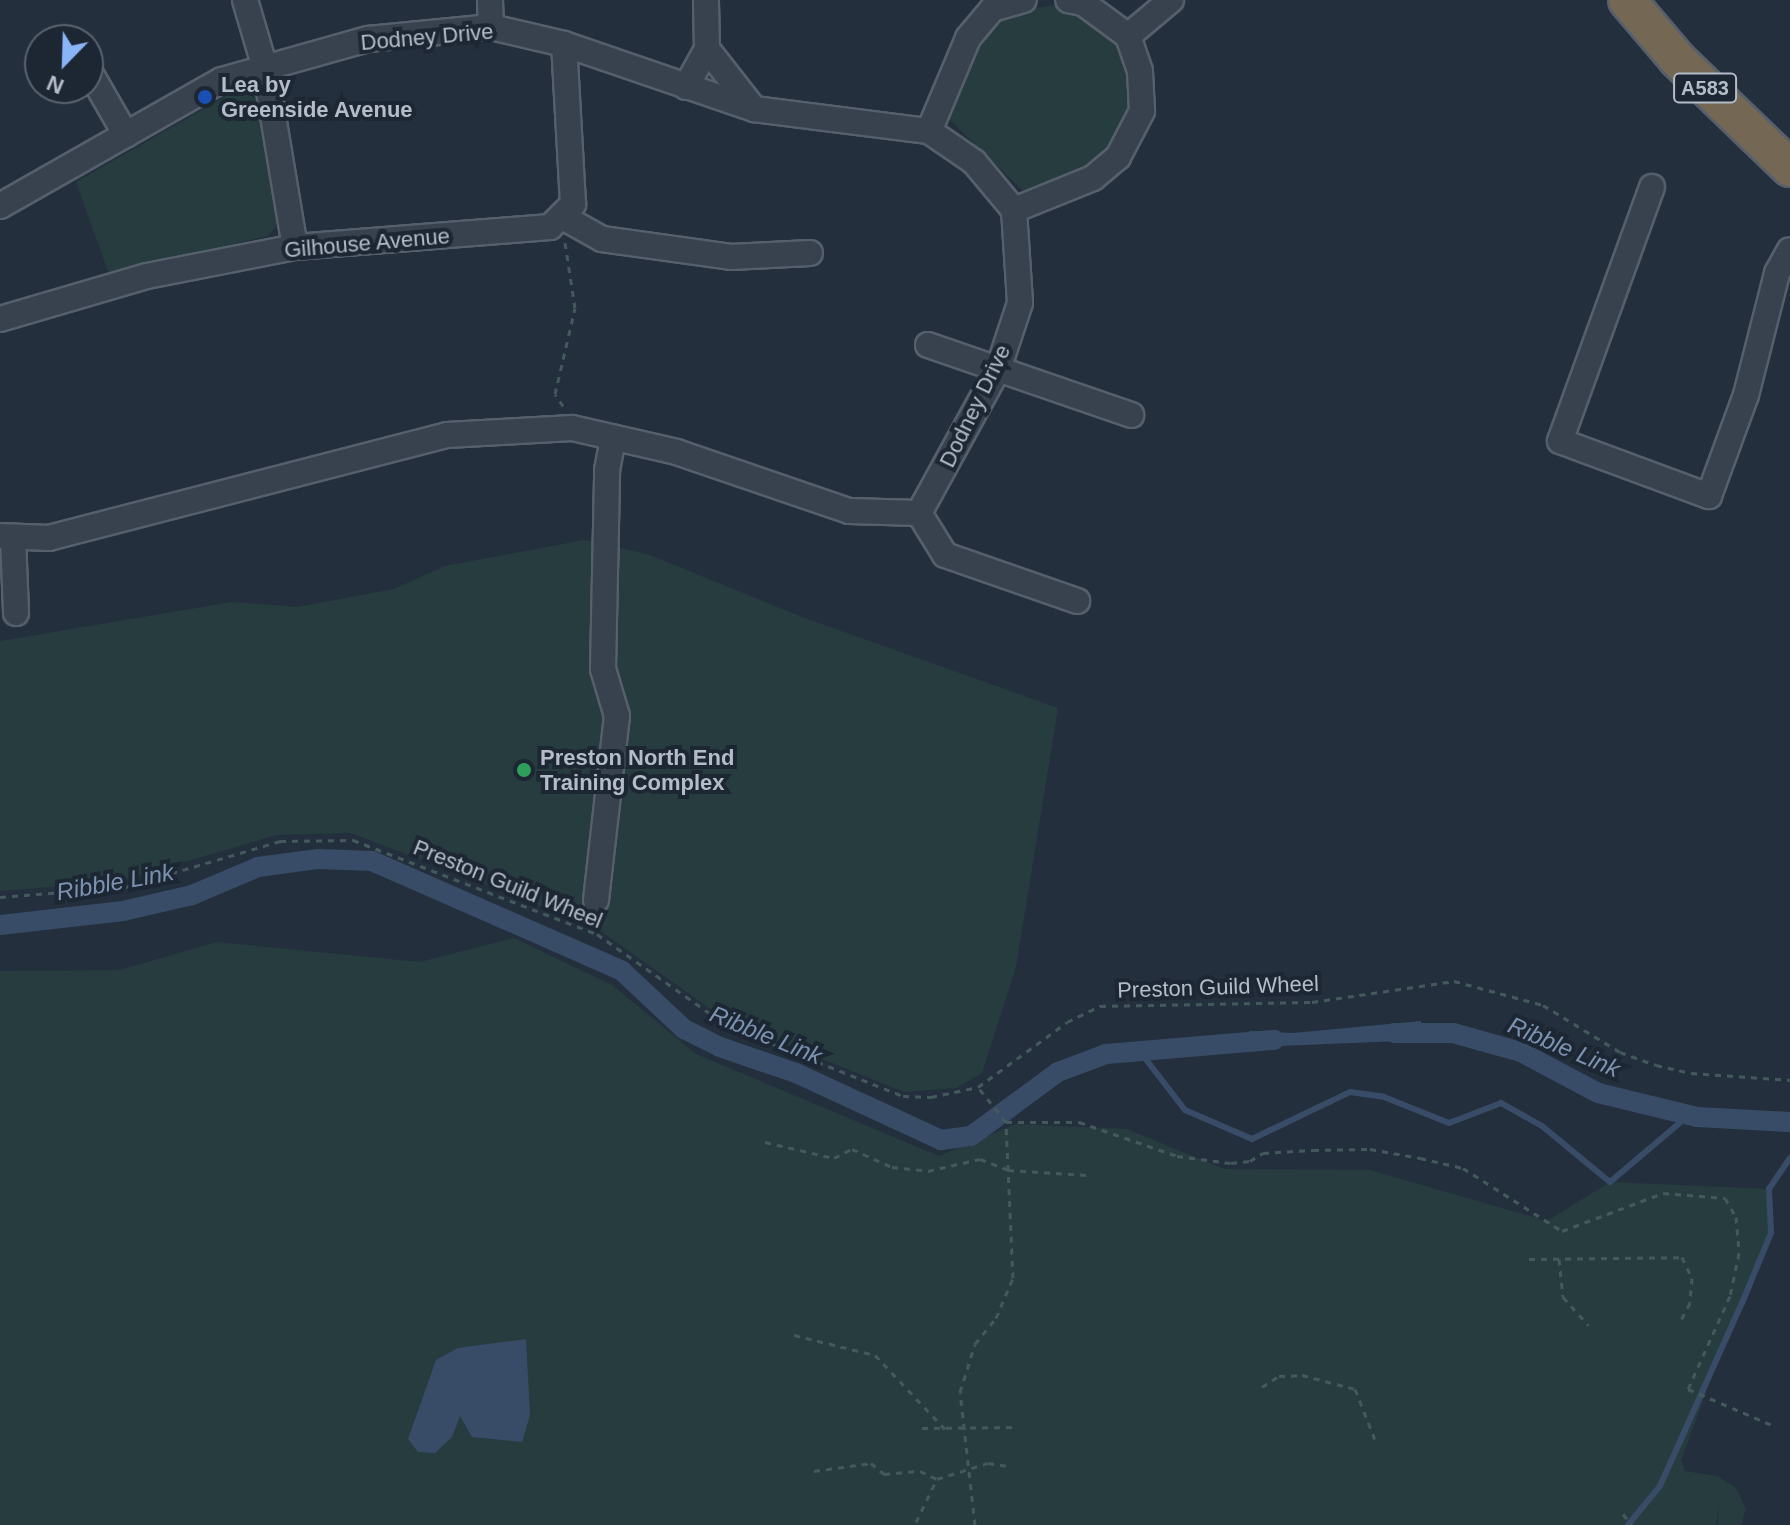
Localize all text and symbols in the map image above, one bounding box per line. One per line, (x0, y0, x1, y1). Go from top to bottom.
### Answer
street label: Dodney Drive (359, 18, 495, 56)
north arrow (24, 24, 104, 104)
text: N (43, 70, 67, 99)
place label: Lea by Greenside Avenue (221, 71, 413, 122)
road number: A583 (1673, 72, 1737, 104)
marker: Lea by Greenside Avenue (196, 88, 214, 106)
street label: Gilhouse Avenue (283, 223, 451, 263)
street label: Dodney Drive (934, 340, 1016, 472)
place label: Preston North End Training Complex (540, 744, 734, 796)
marker: Preston North End Training Complex (515, 761, 533, 779)
street label: Preston Guild Wheel (410, 834, 606, 934)
water label: Ribble Link (54, 858, 176, 906)
street label: Preston Guild Wheel (1117, 970, 1319, 1004)
water label: Ribble Link (706, 999, 826, 1071)
water label: Ribble Link (1504, 1011, 1624, 1083)

